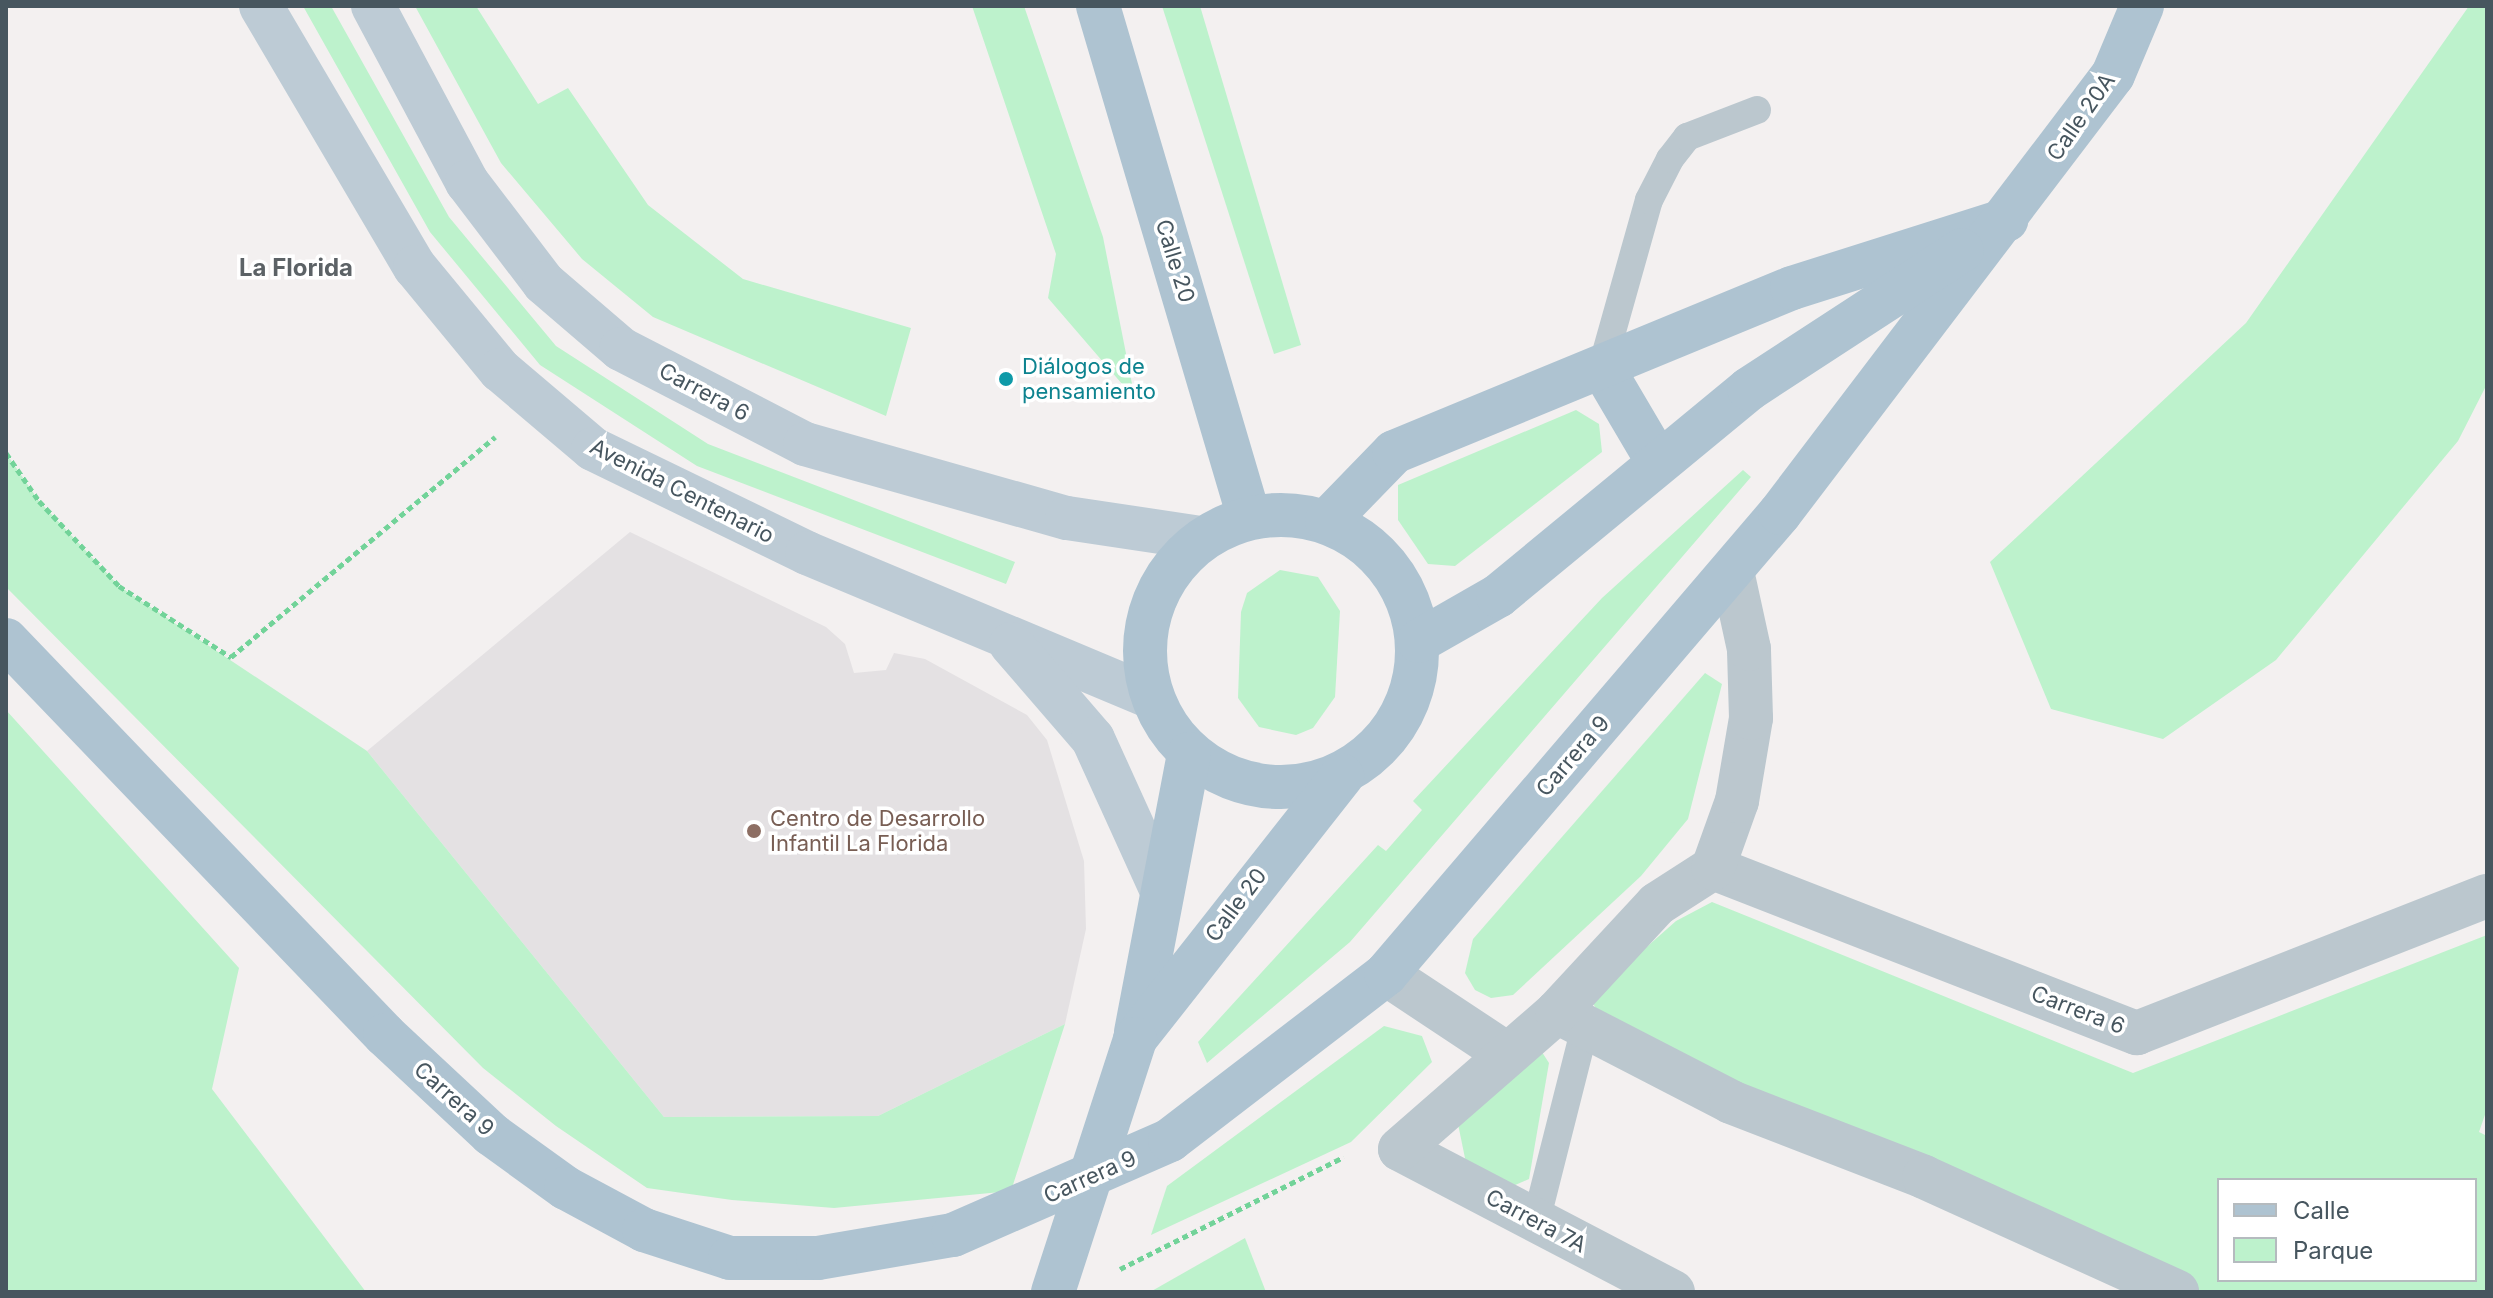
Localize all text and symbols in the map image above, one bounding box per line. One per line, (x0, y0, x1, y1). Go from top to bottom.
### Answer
street label: Calle 20A (2041, 68, 2121, 166)
street label: Calle 20 (1150, 216, 1200, 306)
district label: La Florida (239, 254, 353, 282)
place label: Diálogos de pensamiento (1022, 353, 1156, 404)
street label: Carrera 6 (654, 357, 754, 427)
marker: Diálogos de pensamiento (997, 370, 1015, 388)
street label: Avenida Centenario (586, 433, 778, 549)
street label: Carrera 9 (1531, 710, 1615, 802)
place label: Centro de Desarrollo Infantil La Florida (770, 805, 985, 856)
marker: Centro de Desarrollo Infantil La Florida (745, 822, 763, 840)
street label: Calle 20 (1200, 863, 1272, 947)
street label: Carrera 6 (2027, 980, 2129, 1040)
street label: Carrera 9 (409, 1056, 499, 1142)
street label: Carrera 9 (1040, 1145, 1140, 1209)
legend (2217, 1178, 2477, 1282)
street label: Carrera 7A (1481, 1184, 1591, 1258)
text: Calle (2293, 1196, 2350, 1225)
text: Parque (2293, 1236, 2373, 1265)

